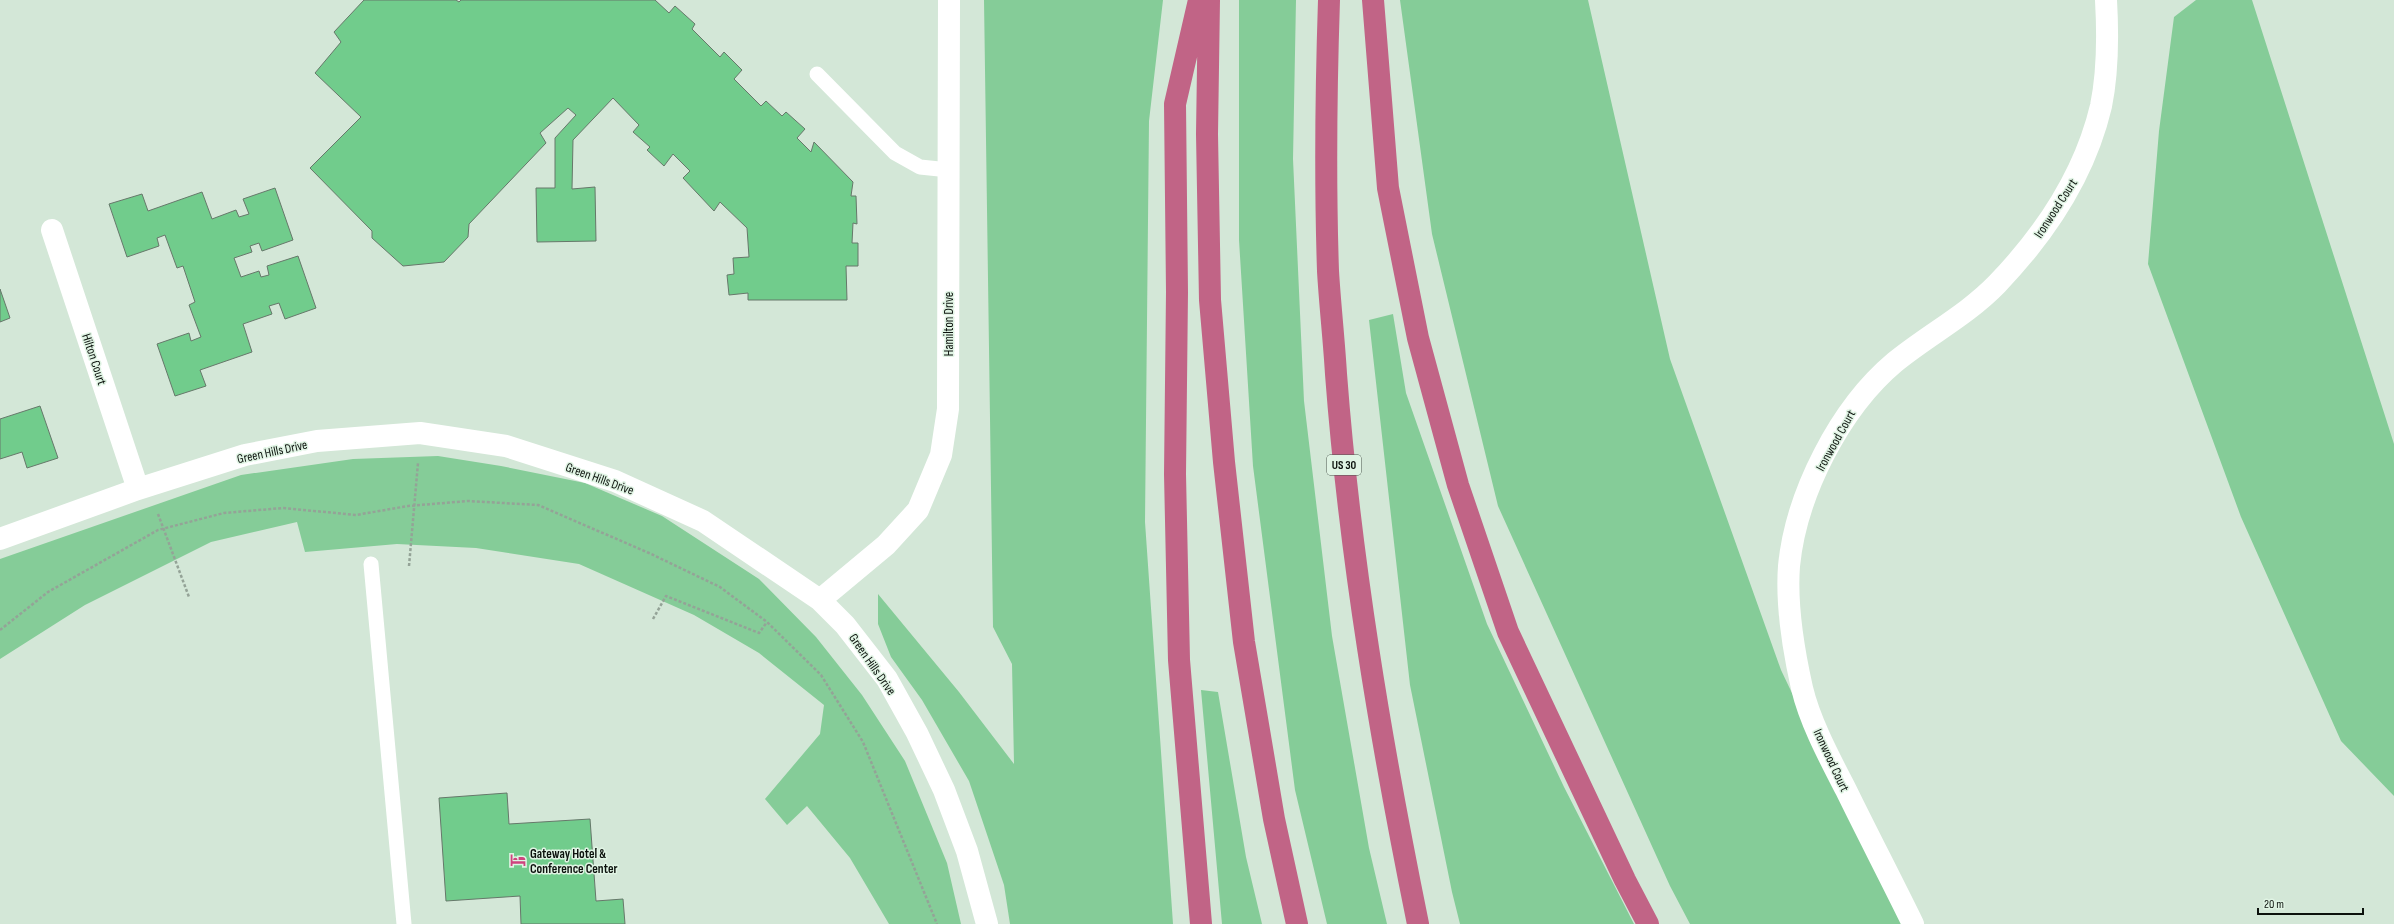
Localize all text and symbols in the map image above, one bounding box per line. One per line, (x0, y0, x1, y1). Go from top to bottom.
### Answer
street label: Ironwood Court (2031, 176, 2081, 241)
street label: Hamilton Drive (941, 292, 957, 356)
street label: Hilton Court (78, 332, 110, 387)
street label: Ironwood Court (1813, 407, 1859, 474)
street label: Green Hills Drive (236, 437, 309, 467)
road number: US 30 (1327, 455, 1361, 475)
street label: Green Hills Drive (563, 459, 636, 499)
street label: Green Hills Drive (845, 631, 899, 698)
street label: Ironwood Court (1810, 726, 1853, 794)
place label: Gateway Hotel & Conference Center (530, 846, 617, 877)
hotel icon: Gateway Hotel & Conference Center (509, 851, 527, 869)
scale bar (2258, 890, 2363, 916)
text: 20 m (2264, 897, 2284, 912)

